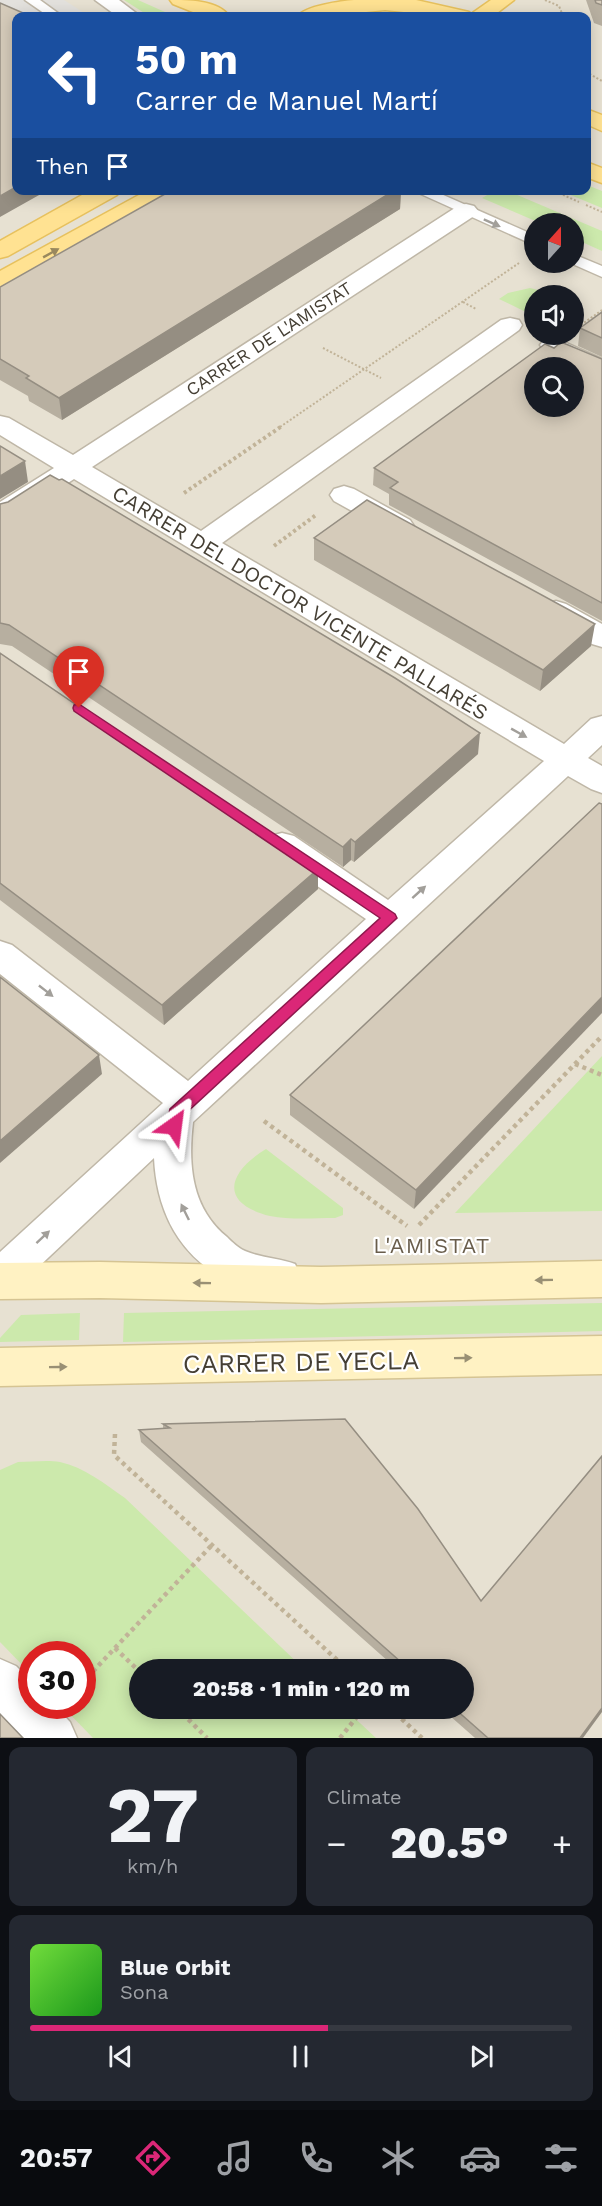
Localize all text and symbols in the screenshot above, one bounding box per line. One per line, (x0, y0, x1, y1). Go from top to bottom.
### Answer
text: 50 m (135, 35, 238, 84)
icon: left (36, 36, 114, 114)
text: Carrer de Manuel Martí (135, 85, 438, 117)
icon: arrive (101, 150, 134, 183)
text: Then (36, 154, 89, 179)
north arrow (524, 213, 584, 273)
map controls (524, 213, 584, 417)
one-way arrow (483, 218, 500, 227)
one-way arrow (43, 248, 60, 258)
street label: CARRER DE L'AMISTAT (182, 277, 356, 400)
button: sound (524, 285, 584, 345)
button: search (524, 357, 584, 417)
street label: CARRER DEL DOCTOR VICENTE PALLARÉS (108, 480, 493, 725)
pin (53, 646, 104, 708)
icon: arrive (62, 655, 95, 688)
one-way arrow (511, 728, 528, 738)
one-way arrow (411, 886, 426, 899)
one-way arrow (38, 984, 54, 997)
position arrow (142, 1094, 206, 1158)
one-way arrow (180, 1204, 189, 1221)
one-way arrow (35, 1230, 50, 1244)
district label: L'AMISTAT (373, 1233, 491, 1258)
one-way arrow (534, 1275, 553, 1285)
one-way arrow (192, 1278, 211, 1288)
street label: CARRER DE YECLA (182, 1345, 420, 1379)
one-way arrow (454, 1353, 473, 1363)
one-way arrow (49, 1362, 68, 1371)
speed limit sign: 30 (18, 1641, 96, 1719)
text: 20:58 · 1 min · 120 m (193, 1676, 410, 1701)
text: 27 (107, 1769, 199, 1861)
text: Climate (327, 1785, 402, 1809)
text: 20.5° (390, 1816, 509, 1869)
text: − (327, 1824, 346, 1863)
text: + (552, 1824, 572, 1863)
text: km/h (127, 1854, 179, 1878)
text: Blue Orbit (120, 1955, 230, 1980)
text: Sona (120, 1980, 169, 2004)
icon: previous (104, 2040, 137, 2073)
icon: pause (284, 2040, 317, 2073)
icon: next (465, 2040, 498, 2073)
icon: directions (132, 2137, 174, 2179)
icon: music (214, 2137, 256, 2179)
icon: phone (295, 2137, 337, 2179)
icon: climate (377, 2137, 419, 2179)
icon: car (459, 2137, 501, 2179)
icon: filters (540, 2137, 582, 2179)
text: 20:57 (20, 2142, 93, 2174)

